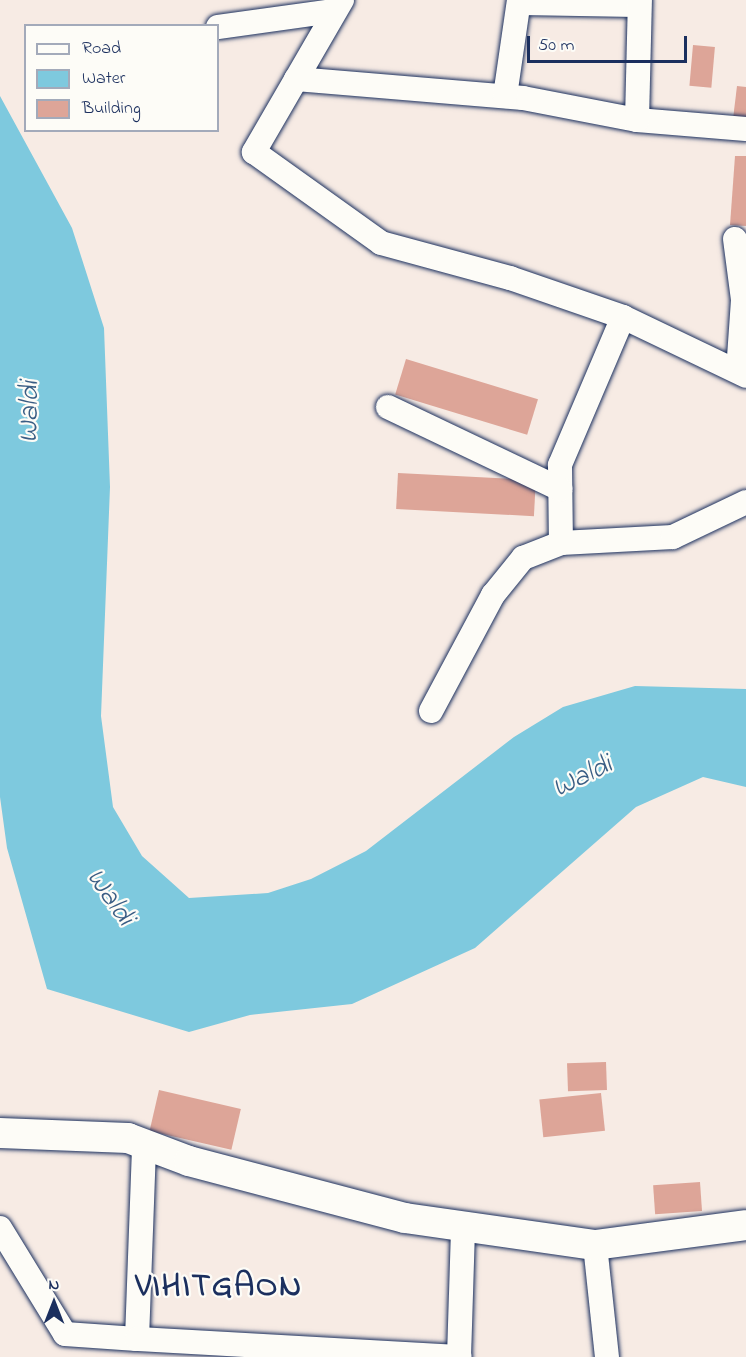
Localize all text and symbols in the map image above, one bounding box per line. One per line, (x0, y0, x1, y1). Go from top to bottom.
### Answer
legend (24, 24, 219, 132)
scale bar (530, 24, 690, 62)
text: 50 m (538, 33, 575, 59)
text: Road (82, 36, 121, 62)
text: Water (82, 66, 125, 92)
text: Building (82, 96, 141, 122)
water label: Waldi (14, 381, 48, 443)
water label: Waldi (548, 749, 618, 807)
water label: Waldi (77, 863, 141, 933)
district label: VIHITGAON (135, 1268, 303, 1308)
north arrow (24, 1273, 84, 1333)
text: N (49, 1273, 59, 1297)

